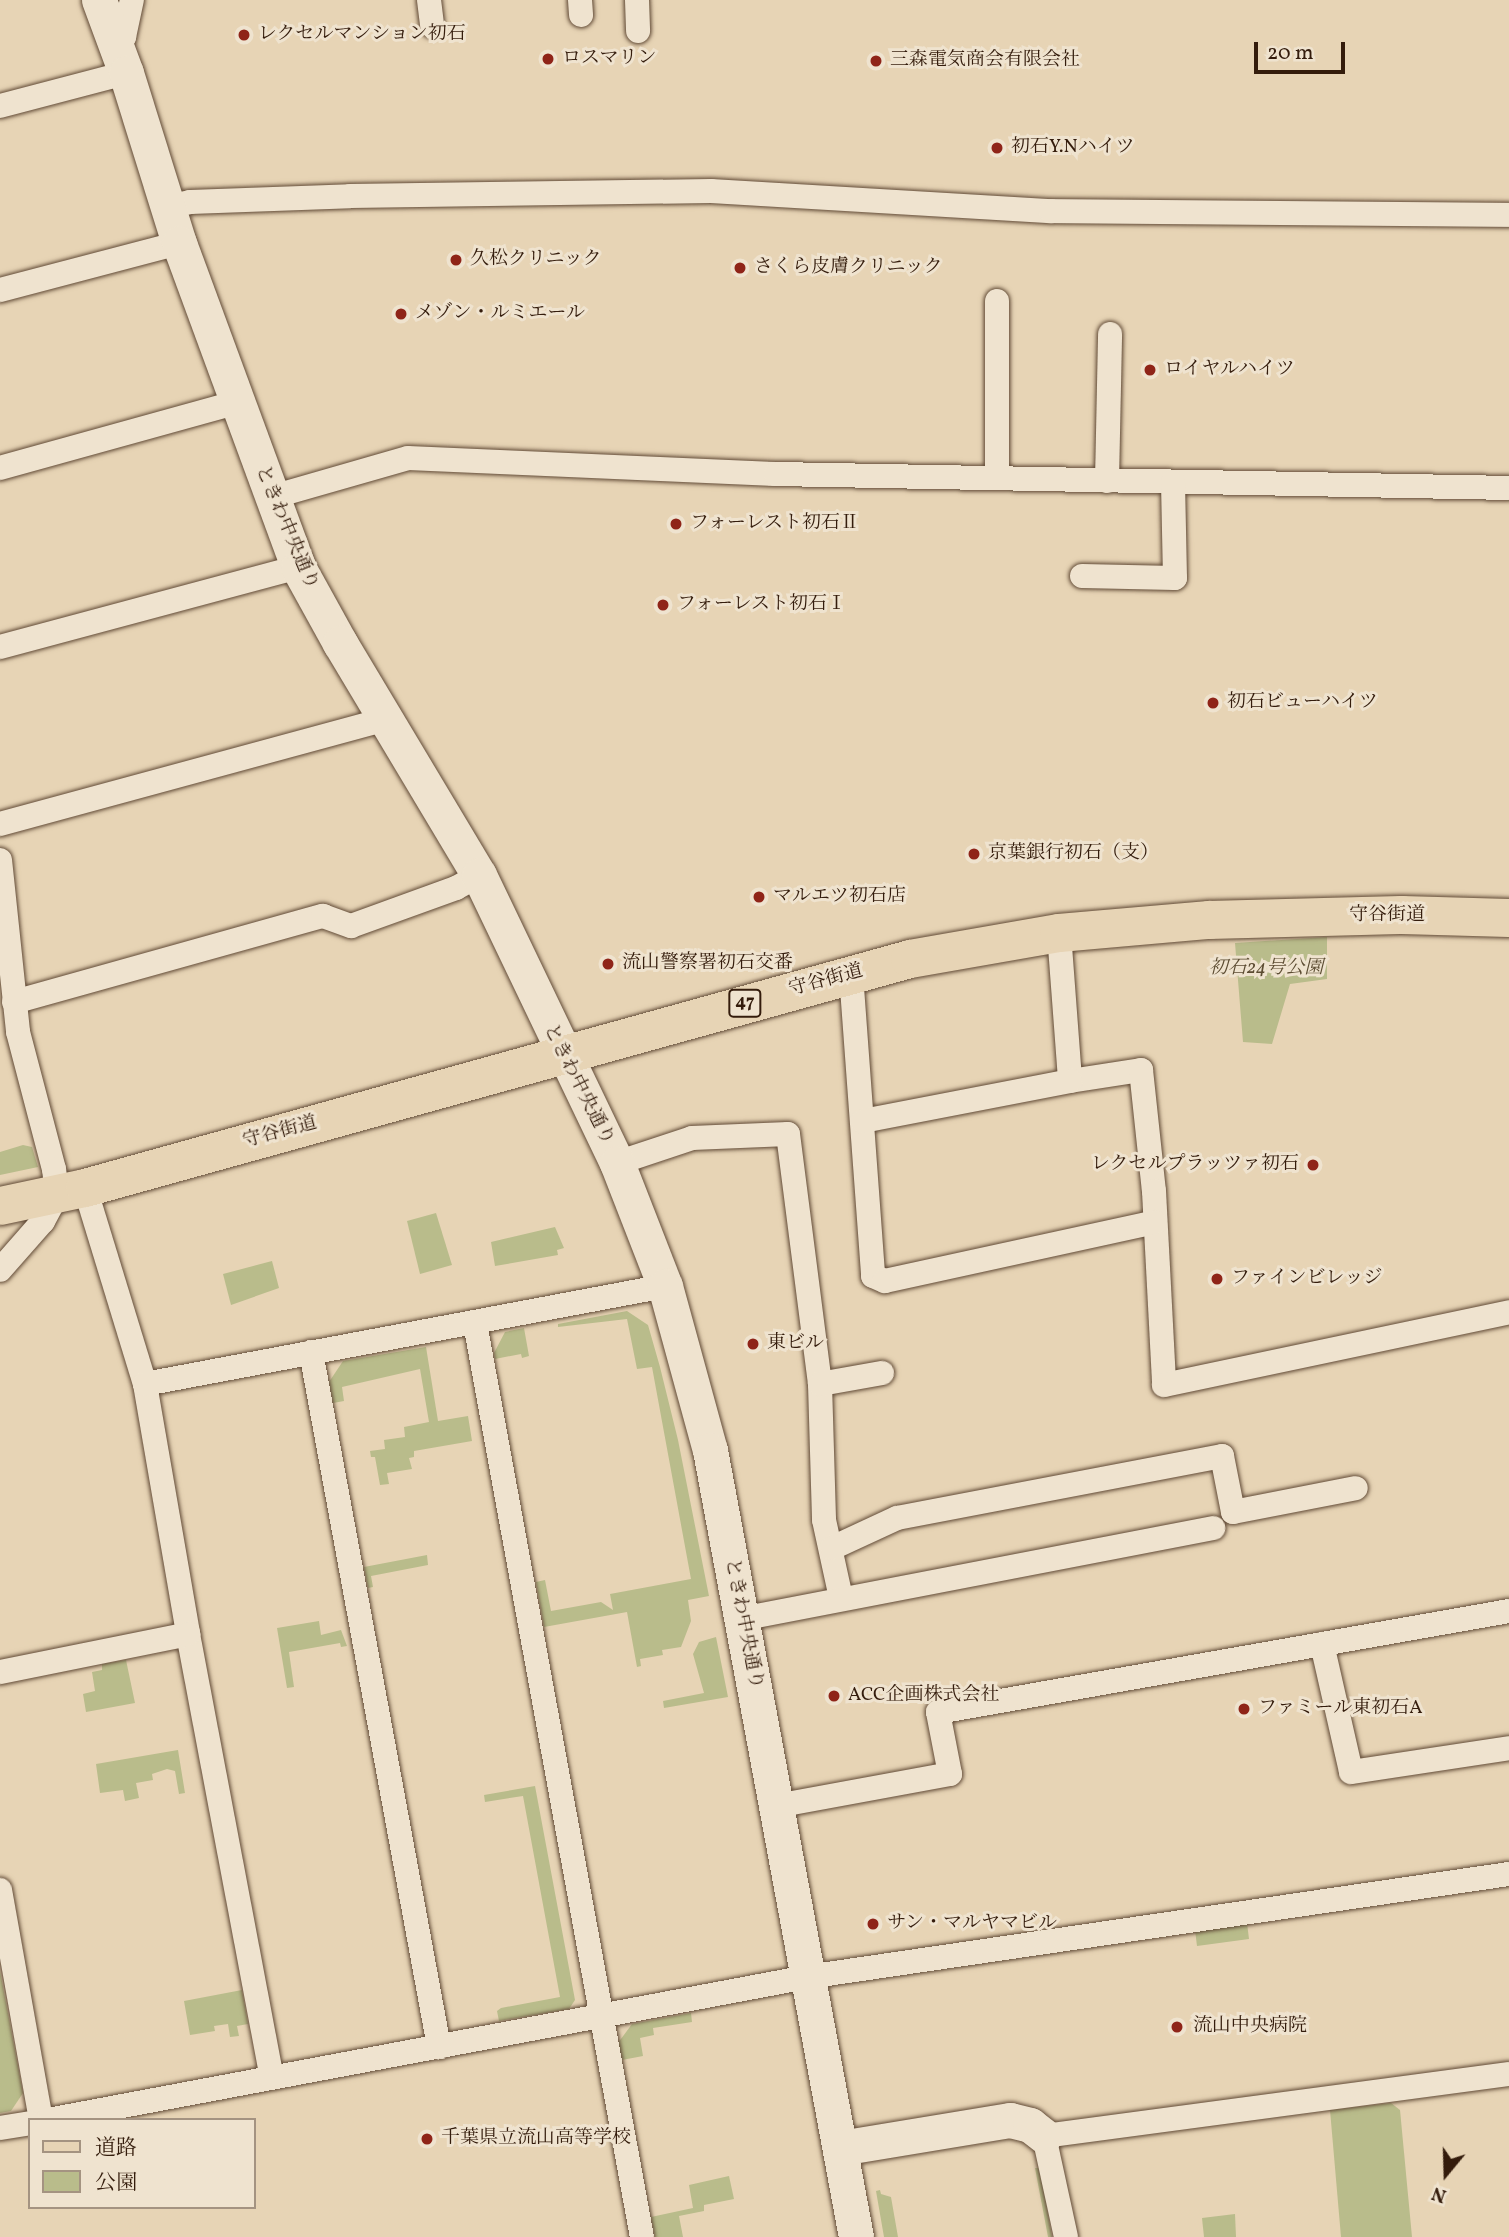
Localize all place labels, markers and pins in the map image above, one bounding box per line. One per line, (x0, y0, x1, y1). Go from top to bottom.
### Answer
place label: レクセルマンション初石 (258, 24, 467, 46)
marker: レクセルマンション初石 (236, 27, 252, 43)
place label: ロスマリン (562, 48, 657, 70)
place label: 三森電気商会有限会社 (890, 50, 1080, 72)
marker: ロスマリン (540, 51, 556, 67)
marker: 三森電気商会有限会社 (868, 53, 884, 69)
place label: 初石Y.Nハイツ (1011, 137, 1135, 159)
marker: 初石Y.Nハイツ (989, 140, 1005, 156)
place label: 久松クリニック (470, 249, 603, 271)
marker: 久松クリニック (448, 252, 464, 268)
place label: さくら皮膚クリニック (754, 257, 944, 279)
marker: さくら皮膚クリニック (732, 260, 748, 276)
place label: メゾン・ルミエール (415, 303, 586, 325)
marker: メゾン・ルミエール (393, 306, 409, 322)
place label: ロイヤルハイツ (1164, 359, 1297, 381)
marker: ロイヤルハイツ (1142, 362, 1158, 378)
place label: フォーレスト初石Ⅱ (690, 513, 861, 535)
marker: フォーレスト初石Ⅱ (668, 516, 684, 532)
place label: フォーレスト初石Ⅰ (677, 594, 848, 616)
marker: フォーレスト初石Ⅰ (655, 597, 671, 613)
place label: 初石ビューハイツ (1227, 692, 1379, 714)
marker: 初石ビューハイツ (1205, 695, 1221, 711)
place label: 京葉銀行初石（支） (988, 843, 1159, 865)
marker: 京葉銀行初石（支） (966, 846, 982, 862)
place label: マルエツ初石店 (773, 886, 906, 908)
marker: マルエツ初石店 (751, 889, 767, 905)
place label: 流山警察署初石交番 (622, 953, 793, 975)
marker: 流山警察署初石交番 (600, 956, 616, 972)
place label: レクセルプラッツァ初石 (1090, 1154, 1299, 1176)
marker: レクセルプラッツァ初石 (1305, 1157, 1321, 1173)
place label: ファインビレッジ (1231, 1268, 1383, 1290)
marker: ファインビレッジ (1209, 1271, 1225, 1287)
place label: 東ビル (767, 1333, 824, 1355)
marker: 東ビル (745, 1336, 761, 1352)
place label: ACC企画株式会社 (848, 1685, 999, 1707)
marker: ACC企画株式会社 (826, 1688, 842, 1704)
place label: ファミール東初石A (1258, 1698, 1423, 1720)
marker: ファミール東初石A (1236, 1701, 1252, 1717)
place label: サン・マルヤマビル (887, 1913, 1058, 1935)
marker: サン・マルヤマビル (865, 1916, 881, 1932)
place label: 流山中央病院 (1193, 2016, 1307, 2038)
marker: 流山中央病院 (1167, 2017, 1187, 2037)
place label: 千葉県立流山高等学校 (441, 2128, 631, 2150)
marker: 千葉県立流山高等学校 (419, 2131, 435, 2147)

